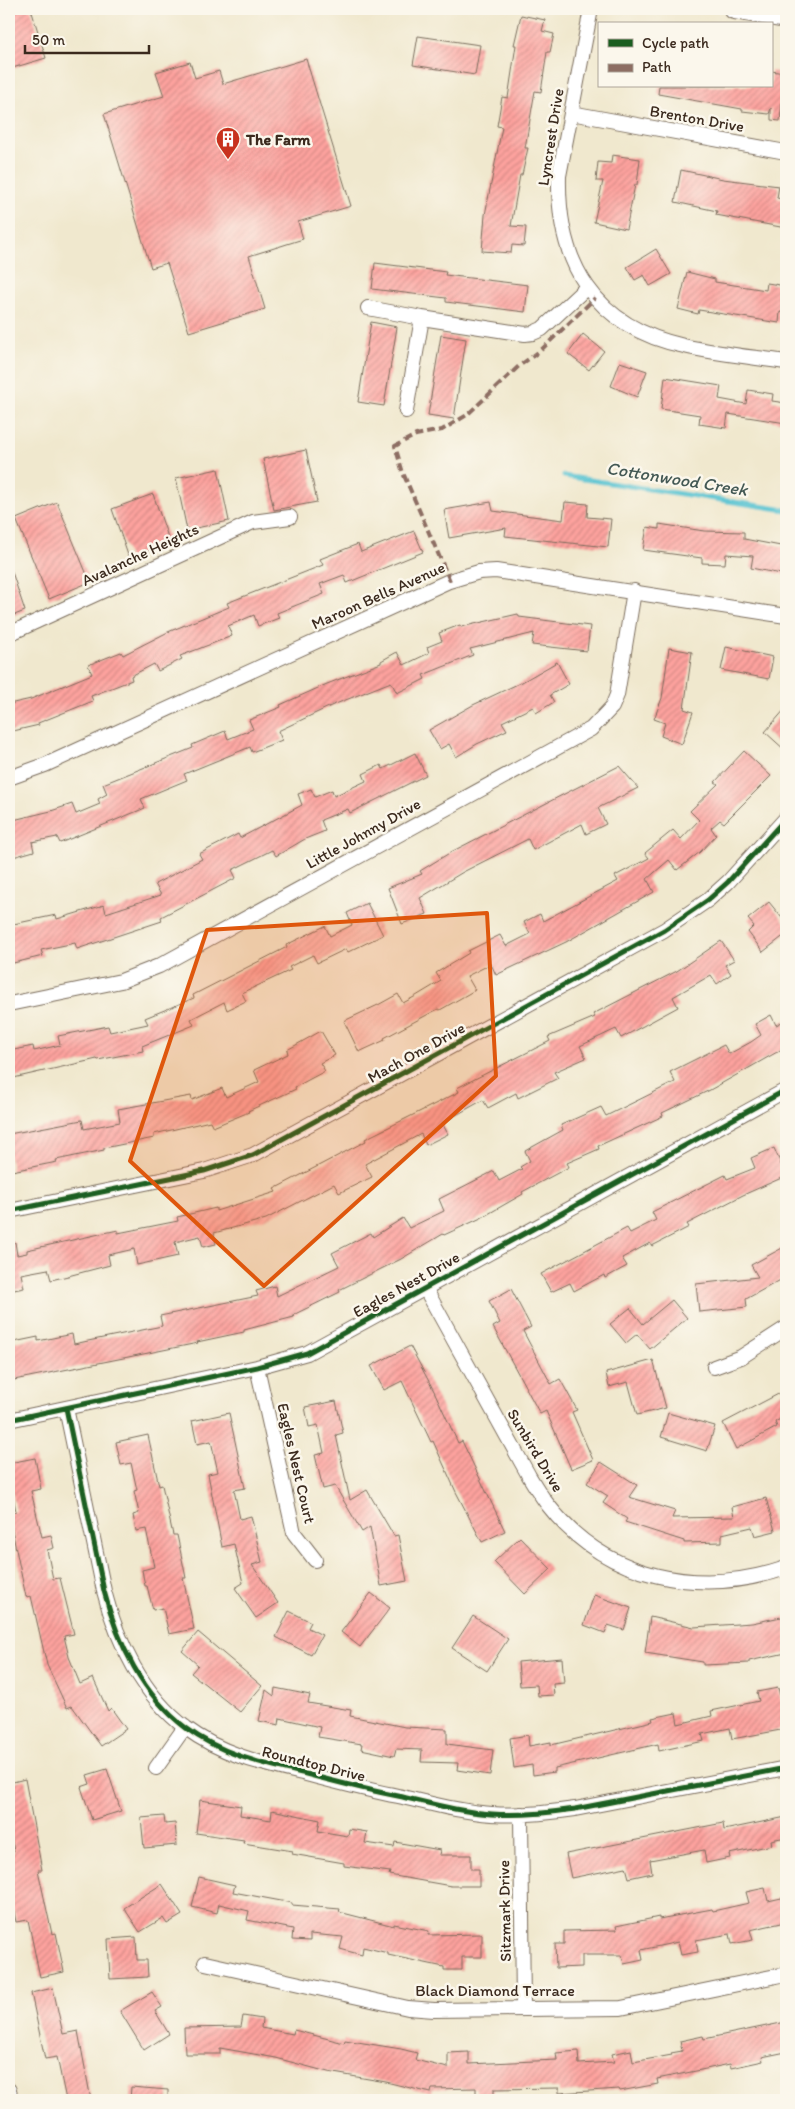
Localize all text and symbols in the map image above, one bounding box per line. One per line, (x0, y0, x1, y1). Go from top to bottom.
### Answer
scale bar (25, 22, 149, 54)
legend (598, 22, 772, 88)
text: 50 m (32, 31, 65, 49)
text: Cycle path (642, 34, 709, 52)
text: Path (642, 58, 671, 76)
street label: Lyncrest Drive (533, 87, 568, 187)
street label: Brenton Drive (648, 101, 746, 136)
building icon: The Farm (215, 126, 241, 160)
place label: The Farm (245, 130, 311, 149)
water label: Cottonwood Creek (605, 457, 751, 501)
street label: Avalanche Heights (79, 519, 202, 590)
street label: Maroon Bells Avenue (308, 557, 448, 633)
street label: Little Johnny Drive (303, 794, 424, 873)
street label: Mach One Drive (364, 1018, 468, 1087)
street label: Eagles Nest Drive (350, 1247, 463, 1322)
street label: Eagles Nest Court (273, 1401, 320, 1525)
street label: Sunbird Drive (503, 1405, 568, 1495)
street label: Roundtop Drive (260, 1741, 368, 1786)
street label: Sitzmark Drive (494, 1860, 515, 1962)
street label: Black Diamond Terrace (415, 1981, 575, 2000)

